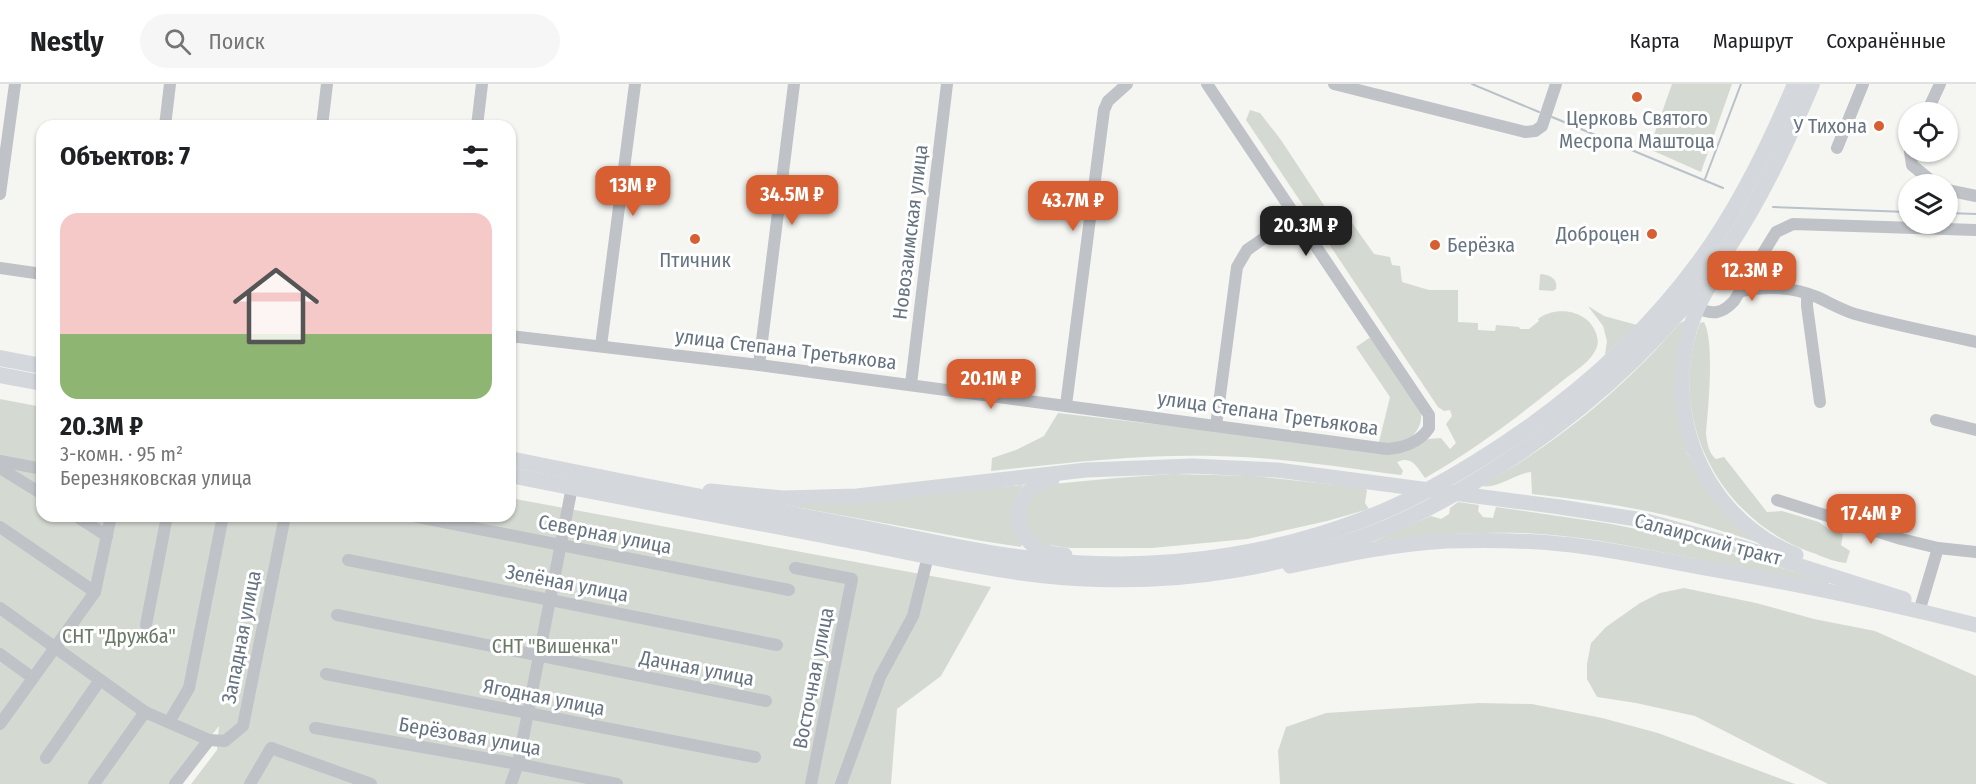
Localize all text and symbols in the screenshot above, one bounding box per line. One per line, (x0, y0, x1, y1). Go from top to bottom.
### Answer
search box (140, 14, 560, 68)
text: Nestly (30, 25, 104, 58)
icon: search (161, 25, 194, 58)
text: Поиск (209, 28, 265, 55)
text: Карта (1630, 28, 1680, 54)
text: Маршрут (1713, 28, 1793, 54)
text: Сохранённые (1826, 28, 1946, 54)
marker: Церковь Святого Месропа Маштоца (1630, 90, 1644, 104)
map controls (1898, 102, 1958, 234)
button: locate (1898, 102, 1958, 162)
place label: Церковь Святого Месропа Маштоца (1559, 106, 1715, 153)
place label: У Тихона (1793, 114, 1867, 138)
marker: У Тихона (1872, 119, 1886, 133)
icon: filters (459, 140, 492, 173)
text: Объектов: 7 (60, 141, 190, 172)
street label: Новозаимская улица (887, 143, 933, 321)
pin: 13M ₽ (591, 166, 675, 217)
text: 13M ₽ (609, 173, 657, 197)
button: layers (1898, 174, 1958, 234)
pin: 34.5M ₽ (737, 175, 847, 226)
pin: 43.7M ₽ (1018, 181, 1128, 232)
text: 34.5M ₽ (760, 182, 824, 206)
text: 43.7M ₽ (1042, 188, 1104, 212)
pin: 20.3M ₽ (1251, 206, 1361, 257)
text: 20.3M ₽ (1274, 213, 1338, 237)
place label: Доброцен (1555, 222, 1640, 246)
marker: Доброцен (1645, 227, 1659, 241)
marker: Птичник (688, 232, 702, 246)
place label: Берёзка (1447, 233, 1515, 257)
marker: Берёзка (1428, 238, 1442, 252)
place label: Птичник (659, 248, 731, 272)
pin: 12.3M ₽ (1697, 251, 1807, 302)
icon: home (222, 252, 330, 360)
text: 12.3M ₽ (1721, 258, 1783, 282)
street label: улица Степана Третьякова (674, 324, 898, 374)
pin: 20.1M ₽ (936, 359, 1046, 410)
text: 20.1M ₽ (961, 366, 1021, 390)
street label: улица Степана Третьякова (1156, 386, 1380, 440)
text: 20.3M ₽ (60, 411, 143, 442)
text: 3-комн. · 95 m² (60, 442, 183, 466)
text: Березняковская улица (60, 466, 252, 490)
pin: 17.4M ₽ (1816, 494, 1926, 545)
text: 17.4M ₽ (1841, 501, 1901, 525)
street label: Салаирский тракт (1632, 508, 1785, 570)
street label: Северная улица (536, 509, 674, 559)
street label: Зелёная улица (504, 559, 630, 607)
street label: Западная улица (216, 568, 266, 706)
street label: Восточная улица (788, 605, 838, 751)
park label: СНТ "Дружба" (62, 624, 176, 648)
park label: СНТ "Вишенка" (492, 634, 618, 658)
street label: Дачная улица (637, 645, 756, 691)
street label: Ягодная улица (481, 673, 607, 721)
street label: Берёзовая улица (397, 712, 543, 760)

